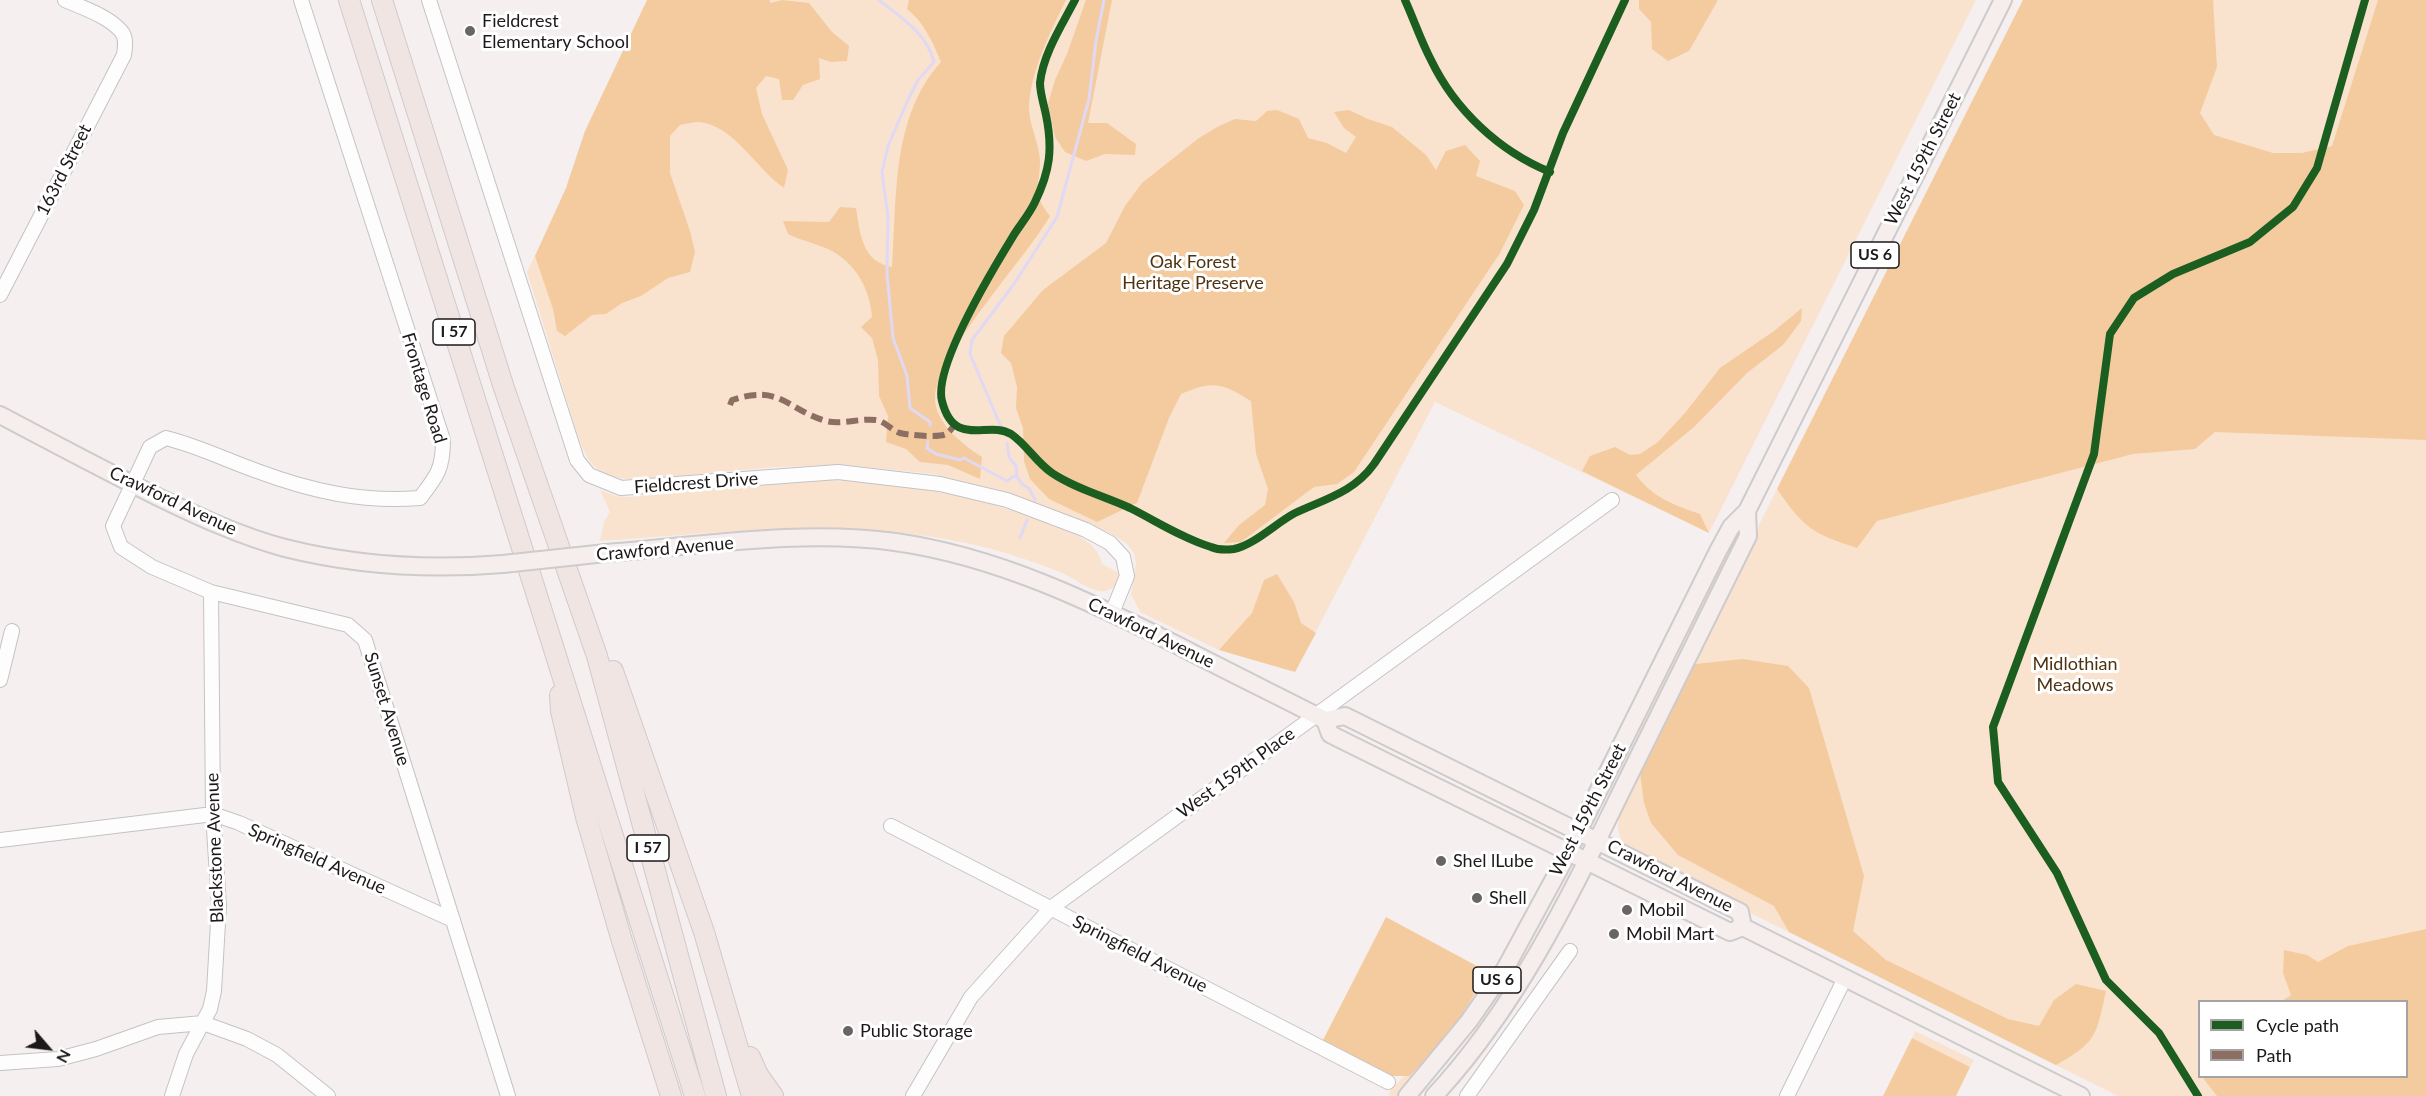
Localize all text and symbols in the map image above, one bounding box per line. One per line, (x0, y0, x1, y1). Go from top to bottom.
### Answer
place label: Fieldcrest Elementary School (482, 10, 629, 52)
marker: Fieldcrest Elementary School (463, 24, 477, 38)
street label: West 159th Street (1880, 89, 1966, 229)
street label: 163rd Street (32, 121, 96, 219)
road number: US 6 (1851, 242, 1899, 268)
park label: Oak Forest Heritage Preserve (1122, 251, 1264, 294)
road number: I 57 (433, 319, 475, 345)
street label: Frontage Road (397, 330, 451, 446)
street label: Crawford Avenue (106, 462, 240, 540)
street label: Fieldcrest Drive (633, 468, 759, 498)
street label: Crawford Avenue (595, 532, 735, 566)
street label: Crawford Avenue (1084, 593, 1218, 673)
street label: Sunset Avenue (359, 650, 415, 768)
park label: Midlothian Meadows (2032, 653, 2118, 696)
street label: West 159th Place (1173, 723, 1299, 823)
street label: West 159th Street (1545, 740, 1631, 880)
street label: Blackstone Avenue (202, 772, 228, 924)
street label: Springfield Avenue (245, 819, 389, 899)
road number: I 57 (627, 835, 669, 861)
street label: Crawford Avenue (1604, 835, 1736, 917)
place label: Shel lLube (1453, 850, 1533, 872)
marker: Shel lLube (1434, 854, 1448, 868)
place label: Shell (1489, 887, 1527, 909)
marker: Shell (1470, 891, 1484, 905)
place label: Mobil (1639, 899, 1684, 921)
marker: Mobil (1620, 903, 1634, 917)
street label: Springfield Avenue (1069, 911, 1211, 997)
place label: Mobil Mart (1626, 923, 1714, 945)
marker: Mobil Mart (1607, 927, 1621, 941)
road number: US 6 (1473, 967, 1521, 993)
legend (2198, 1000, 2408, 1078)
text: Cycle path (2256, 1014, 2339, 1036)
north arrow (18, 1018, 78, 1078)
place label: Public Storage (860, 1020, 973, 1042)
marker: Public Storage (841, 1024, 855, 1038)
text: Path (2256, 1044, 2292, 1066)
text: N (53, 1047, 76, 1067)

